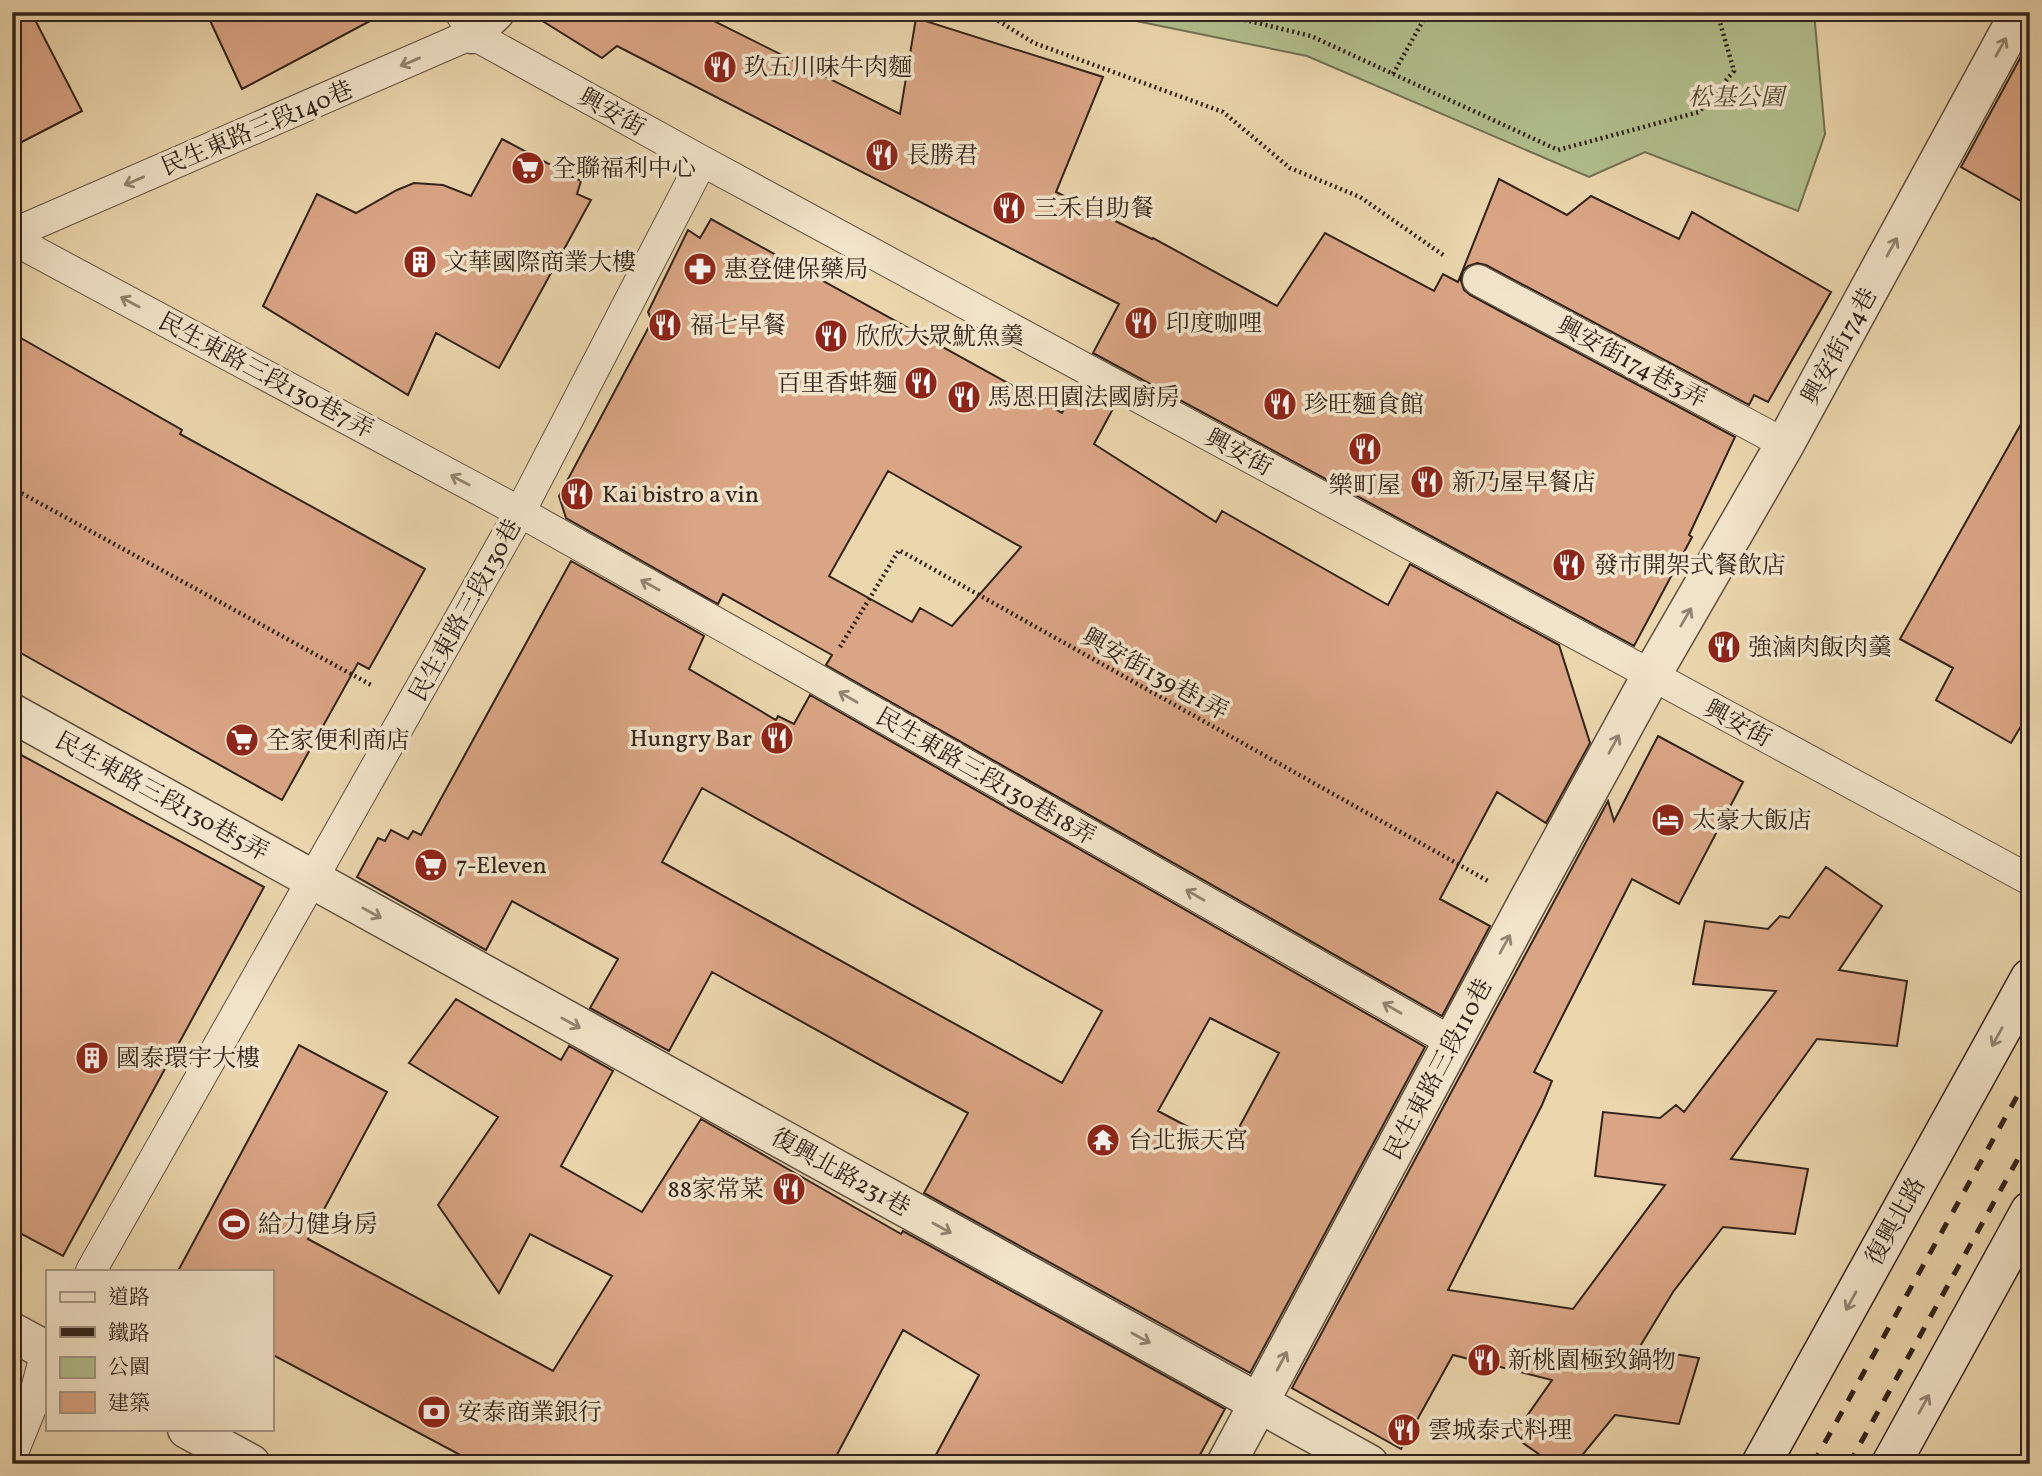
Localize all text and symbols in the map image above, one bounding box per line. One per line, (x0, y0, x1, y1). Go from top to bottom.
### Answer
one-way arrow (1994, 38, 2008, 58)
restaurant icon: 玖五川味牛肉麵 (701, 48, 739, 86)
place label: 玖五川味牛肉麵 (744, 52, 912, 86)
one-way arrow (399, 56, 421, 69)
street label: 民生東路三段140巷 (157, 74, 359, 186)
street label: 興安街 (571, 81, 651, 146)
park label: 松基公園 (1688, 82, 1788, 116)
restaurant icon: 長勝君 (863, 136, 901, 174)
place label: 長勝君 (906, 140, 978, 174)
supermarket icon: 全聯福利中心 (509, 149, 547, 187)
place label: 全聯福利中心 (552, 153, 696, 187)
one-way arrow (123, 175, 145, 188)
restaurant icon: 三禾自助餐 (990, 189, 1028, 227)
place label: 三禾自助餐 (1034, 193, 1154, 227)
one-way arrow (1886, 237, 1899, 258)
building icon: 文華國際商業大樓 (401, 243, 439, 281)
place label: 文華國際商業大樓 (444, 247, 636, 281)
pharmacy icon: 惠登健保藥局 (681, 250, 719, 288)
place label: 惠登健保藥局 (724, 254, 868, 288)
street label: 興安街174巷 (1795, 282, 1887, 412)
one-way arrow (120, 295, 141, 308)
restaurant icon: 印度咖哩 (1122, 304, 1160, 342)
street label: 民生東路三段130巷7弄 (151, 306, 379, 448)
restaurant icon: 福七早餐 (646, 306, 684, 344)
place label: 印度咖哩 (1166, 308, 1262, 342)
place label: 福七早餐 (690, 310, 786, 344)
street label: 興安街174巷3弄 (1550, 310, 1712, 418)
restaurant icon: 欣欣大眾魷魚羹 (812, 317, 850, 355)
place label: 欣欣大眾魷魚羹 (856, 321, 1024, 355)
restaurant icon: 百里香蚌麵 (902, 364, 940, 402)
place label: 百里香蚌麵 (777, 368, 897, 402)
restaurant icon: 馬恩田園法國廚房 (945, 378, 983, 416)
place label: 馬恩田園法國廚房 (988, 382, 1180, 416)
restaurant icon: 珍旺麵食館 (1261, 385, 1299, 423)
place label: 珍旺麵食館 (1304, 389, 1424, 423)
street label: 興安街 (1198, 422, 1278, 486)
restaurant icon: 樂町屋 (1346, 430, 1384, 468)
restaurant icon: 新乃屋早餐店 (1408, 463, 1446, 501)
place label: 新乃屋早餐店 (1452, 467, 1596, 501)
place label: 樂町屋 (1329, 470, 1401, 504)
one-way arrow (450, 473, 470, 487)
restaurant icon: Kai bistro a vin (558, 475, 596, 513)
place label: Kai bistro a vin (602, 479, 759, 513)
street label: 民生東路三段130巷 (403, 514, 531, 708)
restaurant icon: 發市開架式餐飲店 (1550, 546, 1588, 584)
place label: 發市開架式餐飲店 (1594, 550, 1786, 584)
one-way arrow (640, 578, 661, 591)
one-way arrow (1679, 607, 1693, 627)
street label: 興安街139巷1弄 (1075, 621, 1234, 730)
restaurant icon: 強滷肉飯肉羹 (1705, 628, 1743, 666)
place label: 強滷肉飯肉羹 (1748, 632, 1892, 666)
one-way arrow (839, 690, 859, 704)
street label: 興安街 (1697, 693, 1777, 757)
street label: 民生東路三段130巷18弄 (869, 701, 1101, 855)
restaurant icon: Hungry Bar (758, 719, 796, 757)
supermarket icon: 全家便利商店 (223, 721, 261, 759)
place label: Hungry Bar (630, 723, 752, 757)
street label: 民生東路三段130巷5弄 (48, 725, 274, 871)
place label: 全家便利商店 (266, 725, 410, 759)
one-way arrow (1607, 735, 1621, 755)
hotel icon: 太豪大飯店 (1649, 801, 1687, 839)
place label: 太豪大飯店 (1692, 805, 1812, 839)
supermarket icon: 7-Eleven (412, 846, 450, 884)
place label: 7-Eleven (456, 850, 547, 884)
one-way arrow (1185, 888, 1205, 902)
one-way arrow (362, 906, 382, 920)
one-way arrow (1499, 934, 1512, 955)
street label: 民生東路三段110巷 (1378, 973, 1502, 1167)
one-way arrow (1383, 1001, 1403, 1015)
one-way arrow (561, 1016, 581, 1030)
one-way arrow (1990, 1027, 2004, 1047)
building icon: 國泰環宇大樓 (73, 1039, 111, 1077)
place label: 國泰環宇大樓 (116, 1043, 260, 1077)
temple icon: 台北振天宮 (1084, 1121, 1122, 1159)
street label: 復興北路231巷 (765, 1122, 916, 1226)
place label: 台北振天宮 (1128, 1125, 1248, 1159)
restaurant icon: 88家常菜 (770, 1170, 808, 1208)
street label: 復興北路 (1859, 1172, 1935, 1272)
place label: 88家常菜 (668, 1174, 764, 1208)
sports icon: 給力健身房 (215, 1205, 253, 1243)
place label: 給力健身房 (258, 1209, 378, 1243)
one-way arrow (931, 1222, 952, 1235)
legend (46, 1270, 273, 1430)
text: 道路 (108, 1284, 150, 1313)
one-way arrow (1844, 1290, 1858, 1310)
text: 鐵路 (108, 1320, 150, 1349)
one-way arrow (1130, 1332, 1151, 1345)
restaurant icon: 新桃園極致鍋物 (1465, 1341, 1503, 1379)
place label: 新桃園極致鍋物 (1508, 1345, 1676, 1379)
one-way arrow (1275, 1351, 1289, 1371)
text: 公園 (108, 1354, 150, 1383)
text: 建築 (108, 1390, 150, 1419)
bank icon: 安泰商業銀行 (415, 1393, 453, 1431)
one-way arrow (1918, 1394, 1931, 1415)
place label: 安泰商業銀行 (458, 1397, 602, 1431)
restaurant icon: 雲城泰式料理 (1385, 1411, 1423, 1449)
place label: 雲城泰式料理 (1428, 1415, 1572, 1449)

